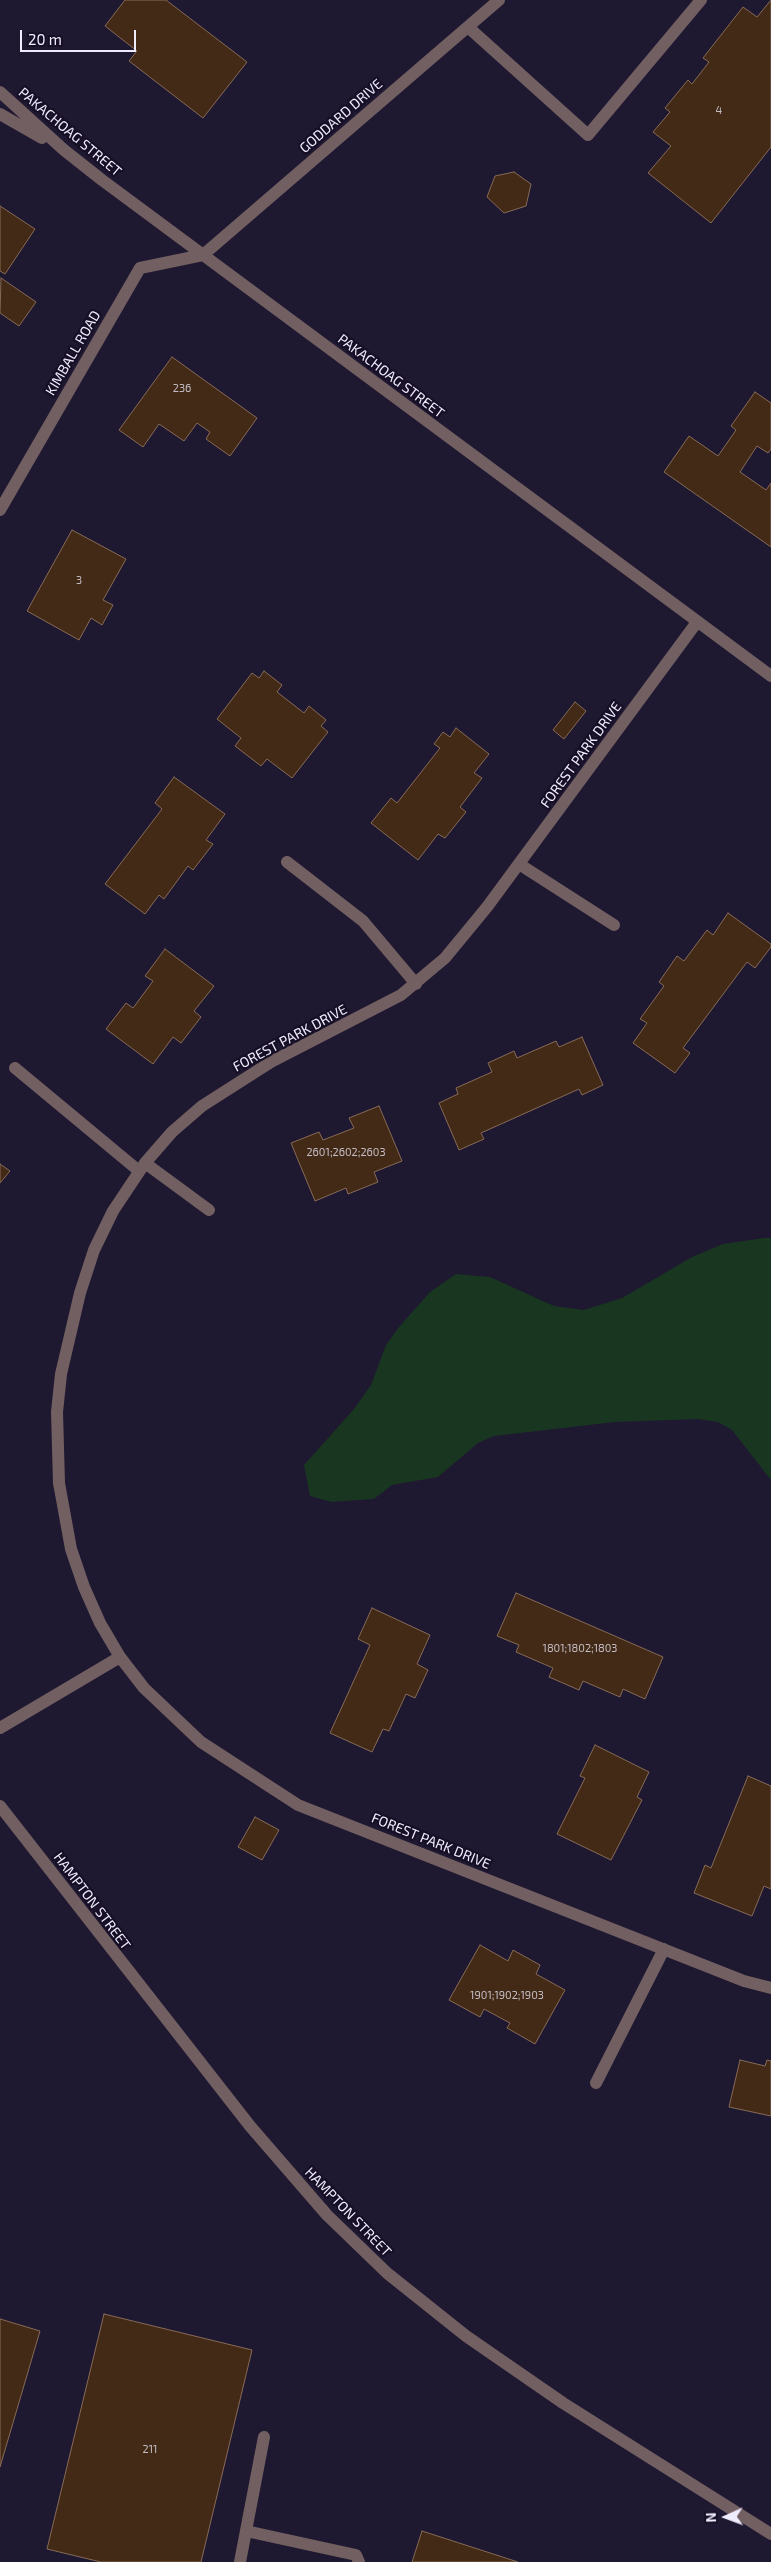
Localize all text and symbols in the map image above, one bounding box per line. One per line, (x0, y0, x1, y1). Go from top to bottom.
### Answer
scale bar (22, 20, 139, 52)
text: 20 m (28, 30, 62, 48)
street label: GODDARD DRIVE (296, 75, 386, 157)
street label: PAKACHOAG STREET (15, 84, 125, 180)
house number: 4 (716, 103, 722, 117)
street label: KIMBALL ROAD (42, 308, 104, 398)
street label: PAKACHOAG STREET (334, 330, 448, 422)
house number: 236 (173, 381, 191, 395)
house number: 3 (76, 573, 82, 587)
street label: FOREST PARK DRIVE (537, 699, 625, 811)
street label: FOREST PARK DRIVE (230, 1001, 350, 1075)
house number: 2601;2602;2603 (306, 1145, 386, 1159)
house number: 1801;1802;1803 (543, 1641, 617, 1655)
street label: FOREST PARK DRIVE (369, 1809, 493, 1873)
street label: HAMPTON STREET (50, 1849, 134, 1953)
house number: 1901;1902;1903 (470, 1988, 544, 2002)
street label: HAMPTON STREET (301, 2164, 395, 2260)
house number: 211 (143, 2442, 157, 2456)
north arrow (701, 2492, 751, 2542)
text: N (702, 2512, 719, 2523)

